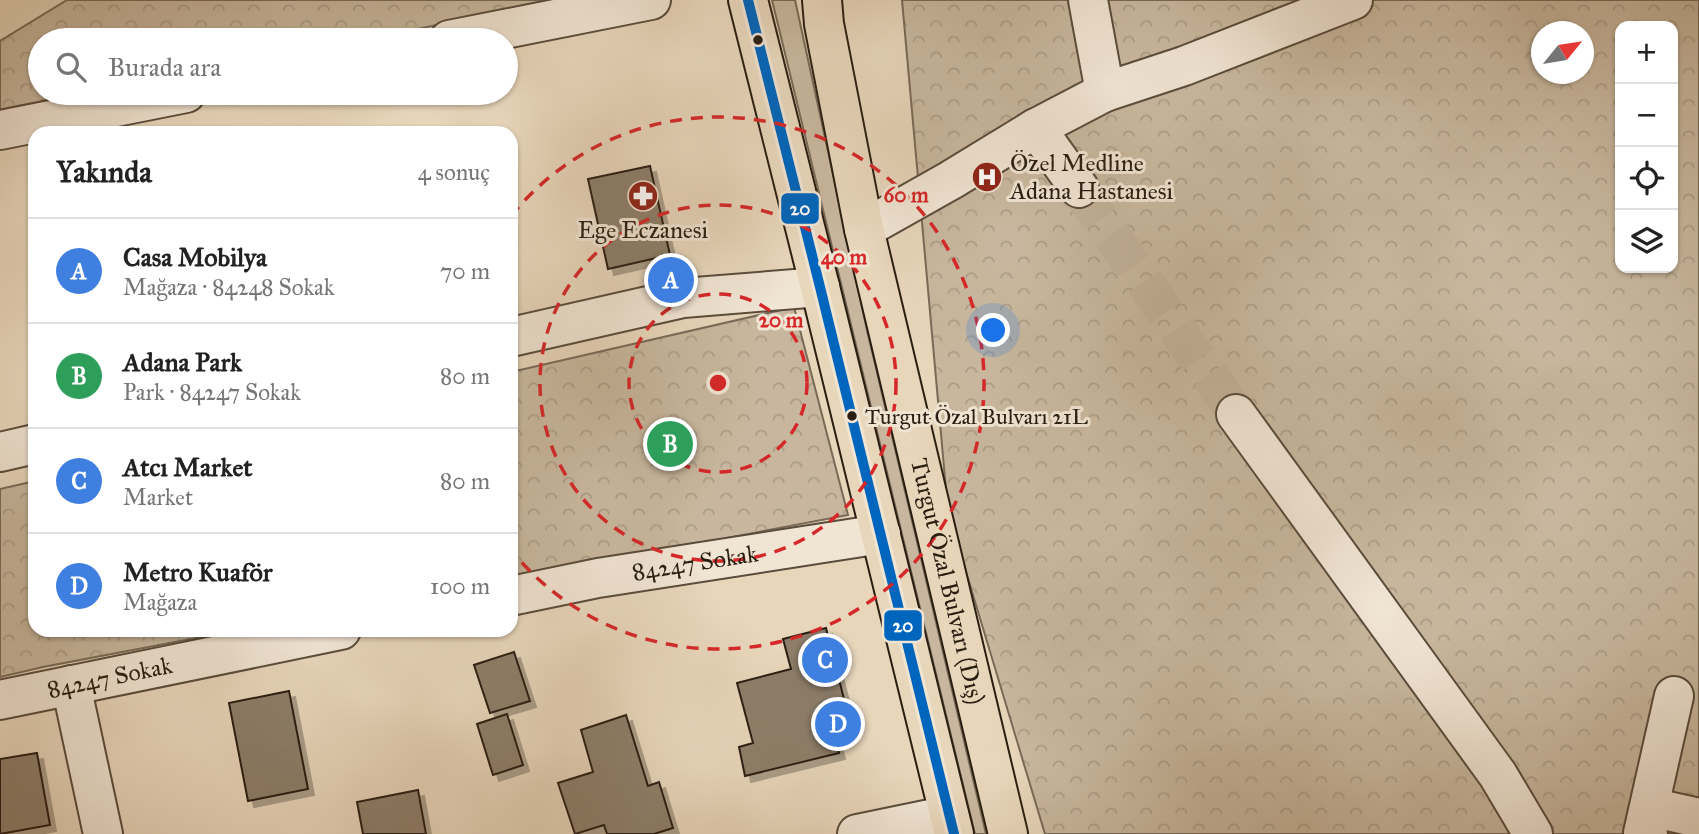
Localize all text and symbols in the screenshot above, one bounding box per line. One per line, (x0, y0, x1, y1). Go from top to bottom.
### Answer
north arrow (1531, 21, 1594, 84)
map controls (1615, 21, 1678, 273)
button: + (1615, 21, 1678, 84)
search box (28, 28, 518, 105)
unlabelled marker (751, 33, 765, 47)
icon: search (52, 48, 90, 86)
text: Burada ara (108, 51, 221, 83)
button: − (1615, 84, 1678, 147)
button: locate (1615, 147, 1678, 210)
place label: Özel Medline Adana Hastanesi (1009, 148, 1174, 206)
text: Yakında (56, 154, 152, 190)
text: 4 sonuç (418, 158, 490, 186)
hospital icon: Özel Medline Adana Hastanesi (970, 160, 1004, 194)
pharmacy icon: Ege Eczanesi (626, 179, 660, 213)
text: 60 m (883, 182, 929, 208)
line badge: 20 (780, 192, 820, 225)
text: 20 (790, 197, 810, 220)
button: layers (1615, 210, 1678, 273)
place label: Ege Eczanesi (578, 215, 709, 245)
text: Casa Mobilya (123, 241, 267, 273)
text: 40 m (821, 244, 867, 270)
pin: A (648, 254, 694, 306)
text: A (71, 257, 87, 285)
text: 70 m (440, 257, 490, 285)
text: Mağaza · 84248 Sokak (123, 273, 334, 301)
text: 20 m (759, 307, 804, 333)
your location (976, 313, 1010, 347)
text: Adana Park (123, 346, 242, 378)
text: B (71, 362, 87, 390)
text: 80 m (440, 362, 490, 390)
centre of rings (706, 371, 730, 395)
text: Park · 84247 Sokak (123, 378, 301, 406)
place label: Turgut Özal Bulvarı 21L (865, 403, 1088, 430)
marker: Turgut Özal Bulvarı 21L (845, 409, 859, 423)
pin: B (647, 418, 693, 470)
text: Atcı Market (123, 451, 252, 483)
street label: Turgut Özal Bulvarı (Dış) (904, 455, 992, 707)
text: C (71, 467, 87, 495)
text: 80 m (440, 467, 490, 495)
text: Market (123, 483, 193, 511)
street label: 84247 Sokak (630, 538, 761, 587)
text: Metro Kuaför (123, 556, 272, 588)
text: D (70, 572, 88, 600)
text: 100 m (430, 572, 490, 600)
text: Mağaza (123, 588, 197, 616)
line badge: 20 (883, 609, 923, 642)
text: 20 (893, 614, 913, 637)
pin: C (802, 634, 848, 686)
street label: 84247 Sokak (45, 650, 176, 705)
pin: D (815, 698, 861, 750)

